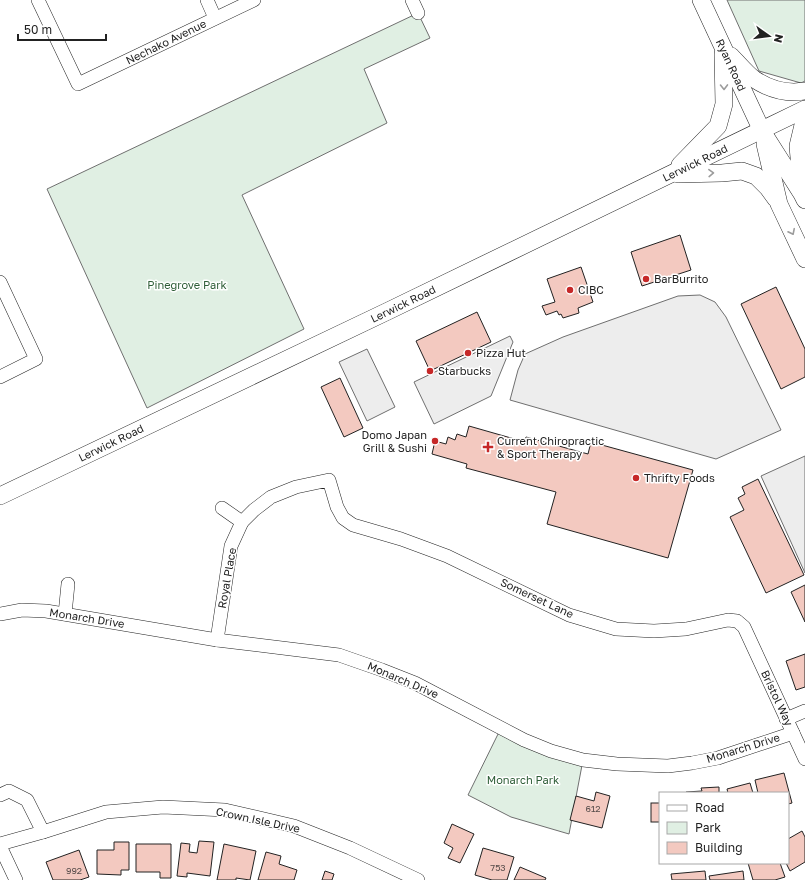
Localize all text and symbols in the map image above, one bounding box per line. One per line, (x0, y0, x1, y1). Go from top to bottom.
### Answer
scale bar (18, 16, 106, 42)
street label: Nechako Avenue (123, 16, 208, 67)
north arrow (749, 16, 789, 56)
text: 50 m (24, 22, 52, 37)
text: N (772, 33, 787, 44)
street label: Ryan Road (714, 37, 749, 93)
one-way arrow (720, 84, 728, 90)
street label: Lerwick Road (660, 141, 729, 184)
one-way arrow (708, 169, 714, 177)
one-way arrow (787, 227, 795, 235)
place label: BarBurrito (654, 272, 709, 285)
marker: BarBurrito (641, 274, 651, 284)
park label: Pinegrove Park (147, 278, 227, 291)
street label: Lerwick Road (368, 282, 437, 325)
place label: CIBC (578, 283, 604, 296)
marker: CIBC (565, 285, 575, 295)
place label: Pizza Hut (476, 346, 526, 359)
marker: Pizza Hut (463, 348, 473, 358)
place label: Starbucks (438, 364, 491, 377)
marker: Starbucks (425, 366, 435, 376)
street label: Lerwick Road (76, 421, 145, 464)
place label: Domo Japan Grill & Sushi (362, 428, 427, 454)
place label: Current Chiropractic & Sport Therapy (497, 434, 604, 460)
marker: Domo Japan Grill & Sushi (430, 436, 440, 446)
marker: Current Chiropractic & Sport Therapy (482, 441, 494, 453)
place label: Thrifty Foods (644, 471, 715, 484)
marker: Thrifty Foods (631, 473, 641, 483)
street label: Royal Place (215, 547, 238, 609)
street label: Somerset Lane (499, 575, 576, 620)
street label: Monarch Drive (49, 605, 126, 630)
street label: Monarch Drive (366, 659, 441, 700)
street label: Bristol Way (759, 668, 796, 728)
street label: Monarch Drive (705, 730, 781, 765)
park label: Monarch Park (487, 773, 559, 786)
legend (659, 792, 789, 864)
text: Road (695, 800, 724, 815)
house number: 612 (585, 803, 601, 814)
street label: Crown Isle Drive (215, 804, 301, 835)
text: Park (695, 820, 721, 835)
text: Building (695, 840, 743, 855)
house number: 753 (490, 862, 506, 873)
house number: 992 (66, 865, 82, 876)

